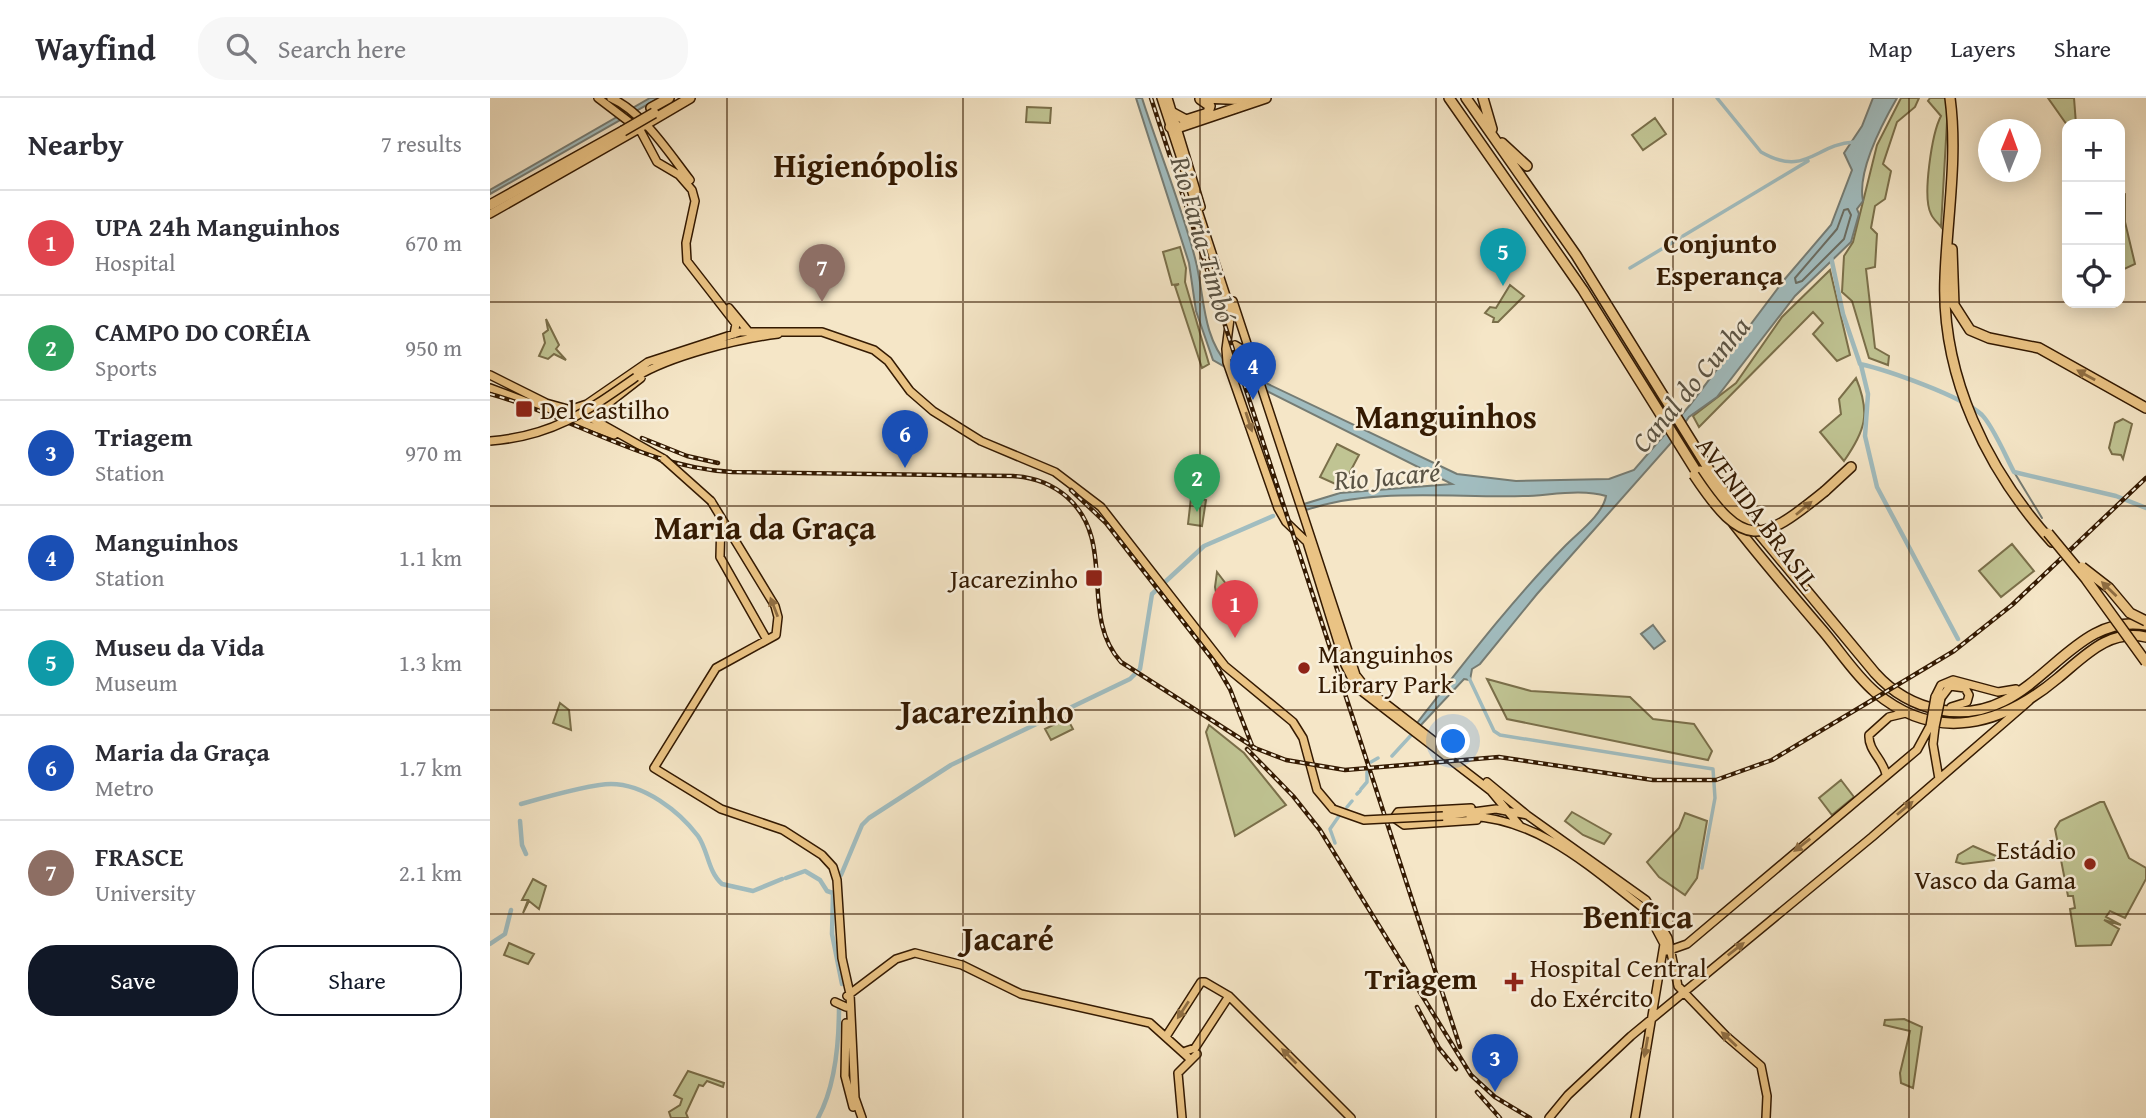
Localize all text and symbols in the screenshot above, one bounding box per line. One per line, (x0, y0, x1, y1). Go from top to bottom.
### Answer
search box (198, 17, 688, 80)
text: Wayfind (35, 24, 156, 72)
icon: search (222, 29, 260, 67)
text: Search here (278, 29, 406, 68)
text: Map (1869, 31, 1912, 66)
text: Layers (1950, 31, 2016, 66)
text: Share (2054, 31, 2111, 66)
north arrow (1978, 119, 2041, 182)
map controls (2062, 119, 2125, 308)
button: + (2062, 119, 2125, 182)
text: Nearby (28, 122, 124, 166)
text: 7 results (381, 127, 462, 160)
district label: Higienópolis (774, 141, 958, 189)
water label: Rio Faria-Timbó (1160, 150, 1247, 327)
button: − (2062, 182, 2125, 245)
text: UPA 24h Manguinhos (95, 207, 340, 246)
district label: Conjunto Esperança (1656, 222, 1784, 295)
text: 1 (45, 226, 57, 259)
text: 670 m (405, 226, 462, 259)
pin: 5 (1480, 228, 1526, 286)
pin: 7 (799, 244, 845, 302)
button: locate (2062, 245, 2125, 308)
text: Hospital (95, 246, 175, 279)
water label: Canal do Cunha (1621, 307, 1759, 461)
text: CAMPO DO CORÉIA (95, 312, 311, 351)
text: 2 (45, 331, 57, 364)
text: 950 m (405, 331, 462, 364)
pin: 4 (1230, 342, 1276, 400)
text: Sports (95, 351, 157, 384)
one-way arrow (2077, 369, 2096, 381)
place label: Del Castilho (540, 390, 669, 429)
district label: Manguinhos (1355, 392, 1537, 440)
marker: Del Castilho (514, 399, 534, 419)
pin: 6 (882, 410, 928, 468)
one-way arrow (1245, 411, 1255, 432)
text: Triagem (95, 417, 192, 456)
street label: AVENIDA BRASIL (1687, 428, 1829, 599)
text: 3 (45, 436, 57, 469)
text: 970 m (405, 436, 462, 469)
water label: Rio Jacaré (1331, 450, 1443, 500)
pin: 2 (1174, 454, 1220, 512)
text: Station (95, 456, 164, 489)
one-way arrow (1795, 501, 1812, 516)
district label: Maria da Graça (654, 503, 876, 551)
text: Manguinhos (95, 522, 238, 561)
text: 4 (45, 541, 57, 574)
text: 1.1 km (399, 541, 462, 574)
place label: Jacarezinho (947, 559, 1078, 598)
text: Station (95, 561, 164, 594)
marker: Jacarezinho (1084, 568, 1104, 588)
pin: 1 (1212, 580, 1258, 638)
one-way arrow (2100, 580, 2117, 597)
one-way arrow (768, 597, 779, 618)
text: Museu da Vida (95, 627, 265, 666)
place label: Manguinhos Library Park (1318, 634, 1455, 703)
text: 5 (45, 646, 57, 679)
text: 1.3 km (399, 646, 462, 679)
marker: Manguinhos Library Park (1296, 660, 1312, 676)
text: Museum (95, 666, 177, 699)
district label: Jacarezinho (895, 687, 1074, 735)
your location (1436, 724, 1470, 758)
text: Maria da Graça (95, 732, 270, 771)
text: 6 (45, 751, 57, 784)
text: 1.7 km (399, 751, 462, 784)
text: Metro (95, 771, 154, 804)
one-way arrow (1896, 800, 1914, 815)
place label: Estádio Vasco da Gama (1914, 830, 2077, 899)
text: FRASCE (95, 837, 183, 876)
one-way arrow (1793, 837, 1811, 852)
text: 7 (45, 856, 57, 889)
text: 2.1 km (399, 856, 462, 889)
marker: Estádio Vasco da Gama (2082, 856, 2098, 872)
text: University (95, 876, 196, 909)
district label: Benfica (1583, 892, 1693, 940)
district label: Jacaré (957, 914, 1054, 962)
one-way arrow (1727, 943, 1745, 957)
button: Save (28, 945, 238, 1016)
button: Share (252, 945, 462, 1016)
place label: Hospital Central do Exército (1530, 948, 1707, 1017)
district label: Triagem (1365, 956, 1477, 1000)
marker: Hospital Central do Exército (1504, 972, 1524, 992)
one-way arrow (1176, 1001, 1189, 1020)
one-way arrow (1721, 1031, 1738, 1047)
pin: 3 (1472, 1034, 1518, 1092)
one-way arrow (1640, 1036, 1651, 1058)
one-way arrow (1280, 1047, 1297, 1064)

